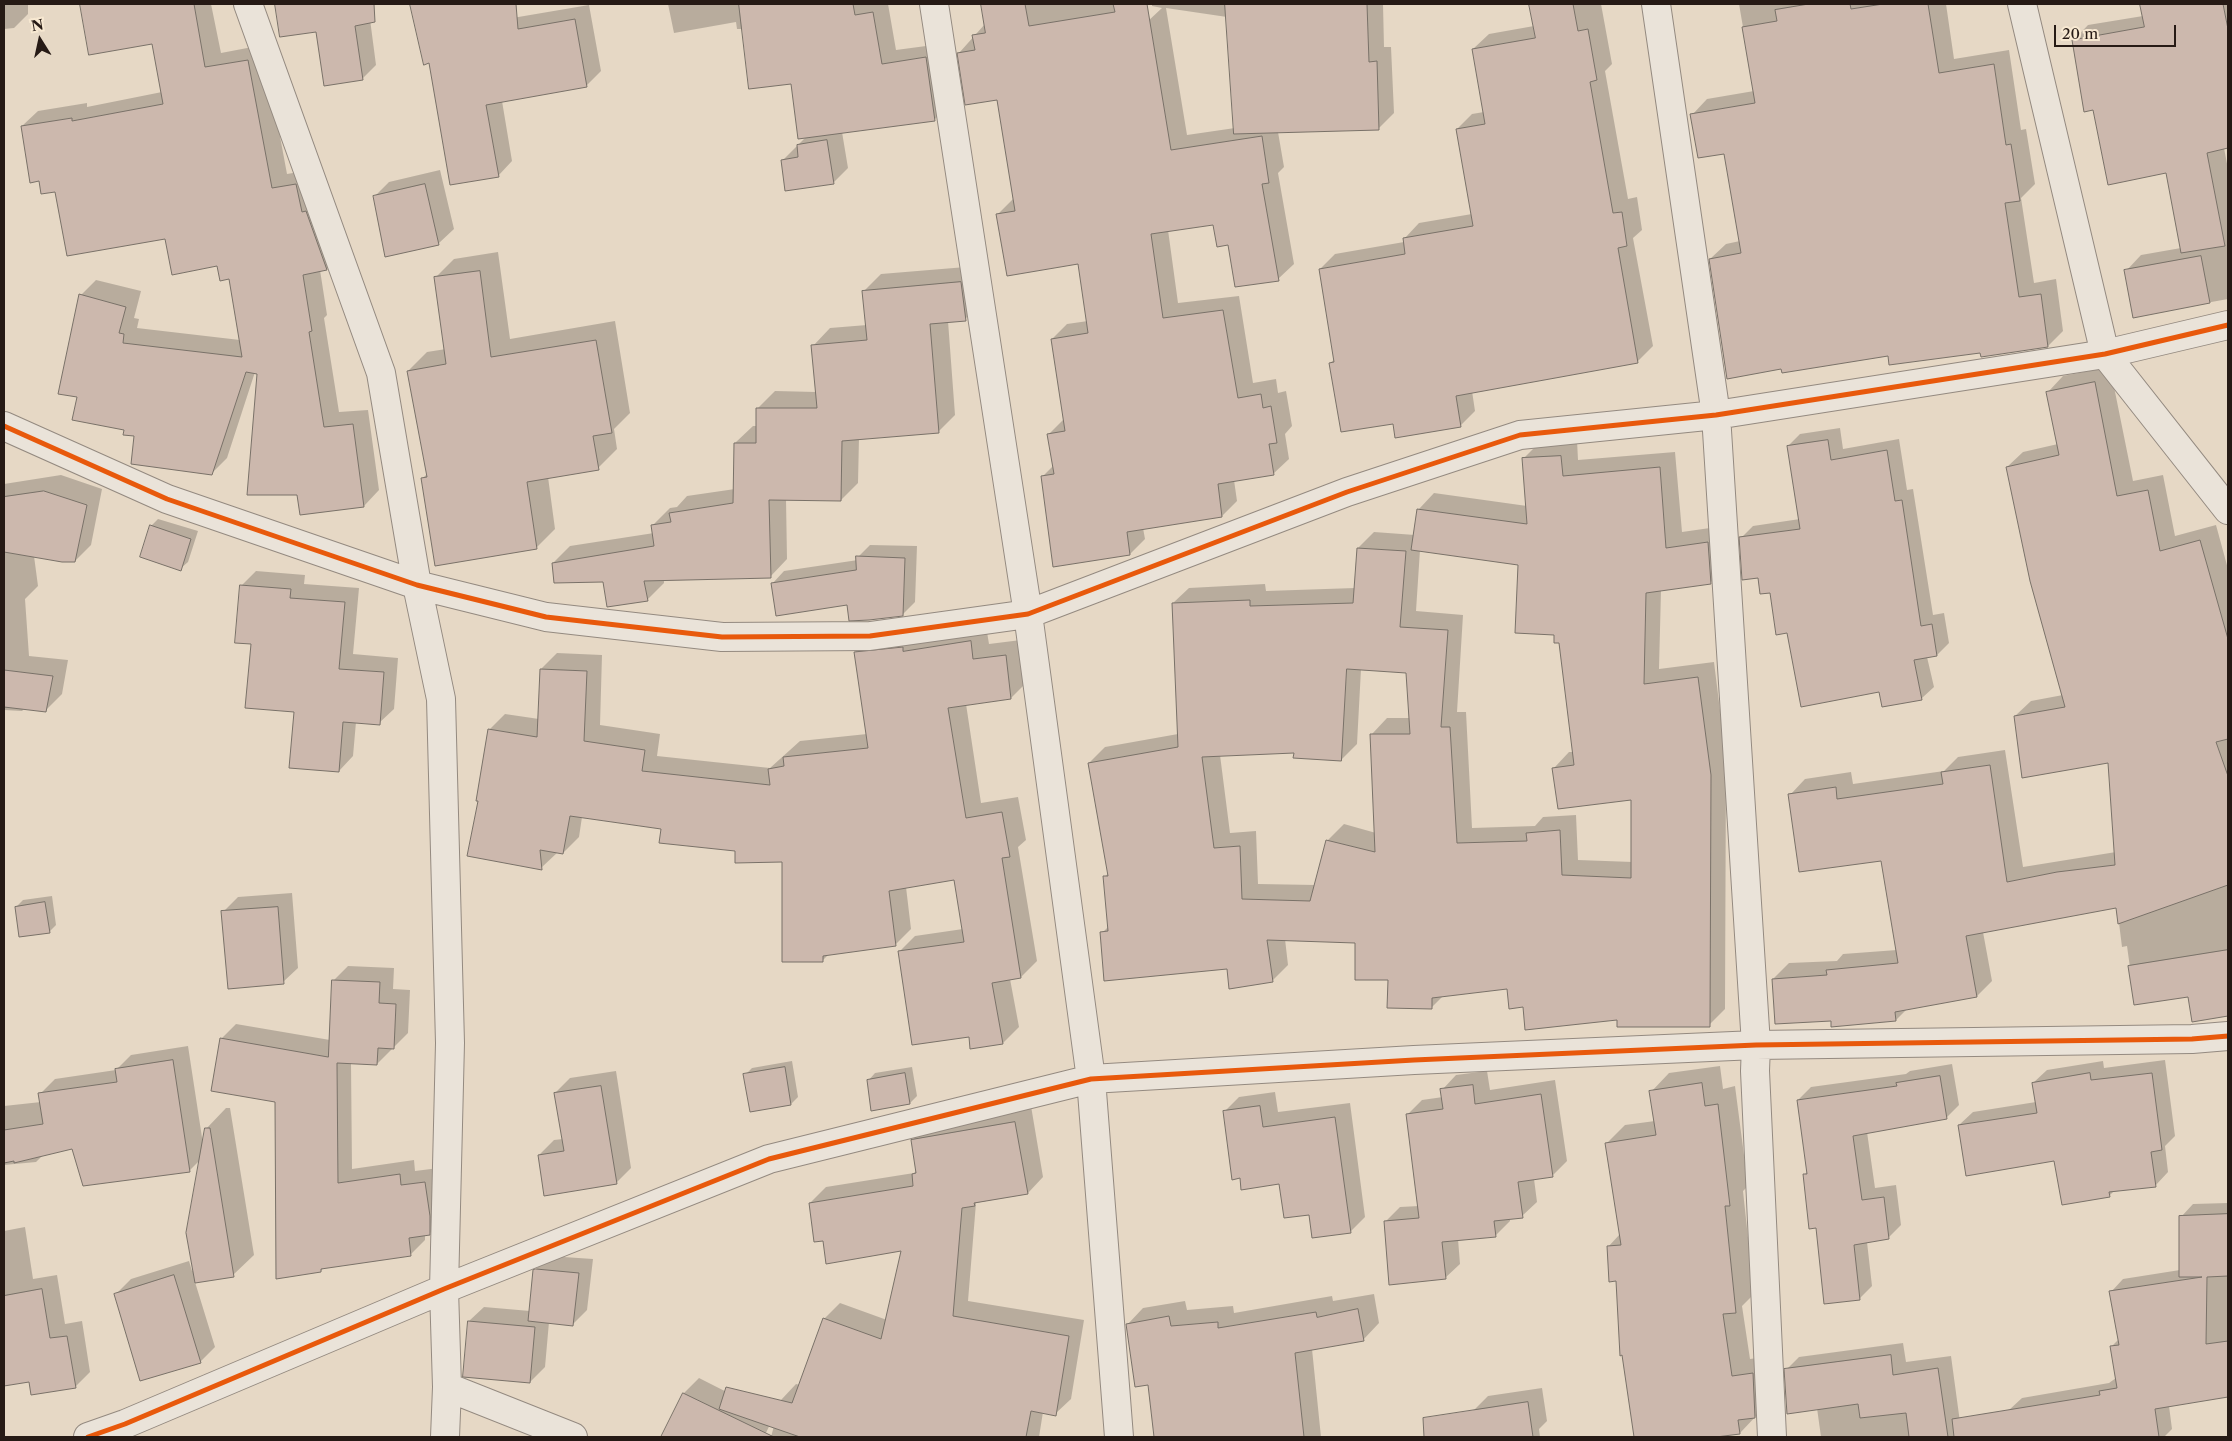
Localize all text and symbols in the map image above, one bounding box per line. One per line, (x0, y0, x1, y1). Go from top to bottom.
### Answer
north arrow (15, 15, 65, 65)
text: N (30, 15, 45, 35)
scale bar (2057, 15, 2180, 47)
text: 20 m (2062, 24, 2098, 43)

